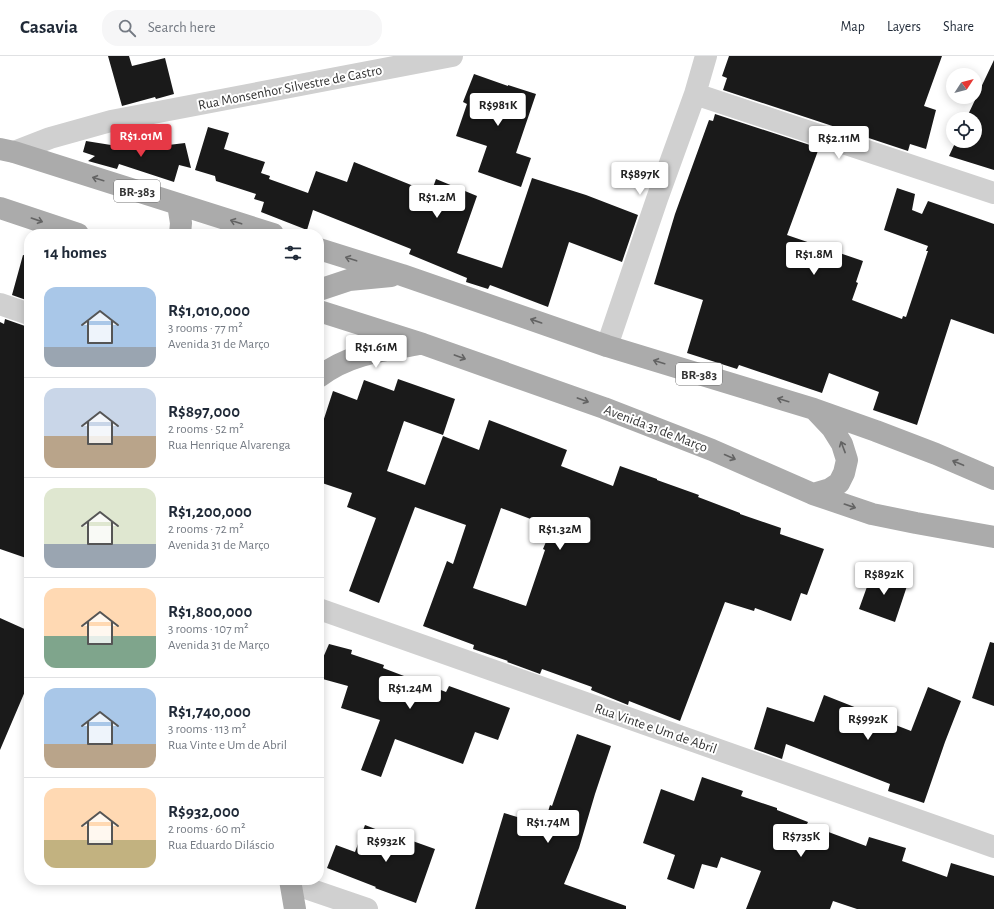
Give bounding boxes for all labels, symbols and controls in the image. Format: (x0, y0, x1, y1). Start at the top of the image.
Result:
search box (102, 10, 382, 46)
icon: search (116, 17, 138, 39)
text: Casavia (20, 18, 78, 37)
text: Search here (148, 20, 216, 35)
text: Map (840, 20, 865, 34)
text: Layers (887, 20, 921, 34)
text: Share (943, 20, 974, 34)
street label: Rua Monsenhor Silvestre de Castro (197, 63, 384, 113)
north arrow (946, 68, 982, 104)
map controls (946, 68, 982, 148)
pin: R$981K (465, 93, 531, 127)
text: R$981K (479, 99, 517, 112)
button: locate (946, 112, 982, 148)
pin: R$1.01M (104, 124, 178, 158)
pin: R$2.11M (802, 126, 876, 160)
text: R$1.01M (120, 130, 163, 143)
text: R$2.11M (818, 132, 860, 145)
pin: R$897K (607, 162, 673, 196)
text: R$897K (620, 168, 660, 181)
one-way arrow (93, 174, 105, 182)
road number: BR-383 (114, 180, 160, 202)
pin: R$1.2M (404, 185, 470, 219)
text: R$1.2M (418, 191, 456, 204)
one-way arrow (30, 217, 43, 224)
one-way arrow (229, 218, 242, 225)
icon: filters (282, 242, 304, 264)
pin: R$1.8M (781, 242, 847, 276)
text: 14 homes (44, 244, 107, 261)
text: R$1.8M (795, 248, 833, 261)
one-way arrow (345, 255, 358, 262)
text: R$1,010,000 (168, 302, 250, 319)
icon: home (76, 303, 124, 351)
one-way arrow (530, 317, 542, 325)
text: 3 rooms · 77 m² (168, 322, 243, 335)
pin: R$1.61M (339, 335, 413, 369)
text: Avenida 31 de Março (168, 338, 270, 351)
text: R$1.61M (355, 341, 397, 354)
one-way arrow (454, 353, 466, 361)
one-way arrow (653, 358, 666, 365)
road number: BR-383 (676, 363, 722, 385)
one-way arrow (777, 396, 790, 403)
one-way arrow (576, 397, 588, 405)
text: R$897,000 (168, 403, 240, 420)
street label: Avenida 31 de Março (602, 403, 709, 455)
icon: home (76, 404, 124, 452)
text: 2 rooms · 52 m² (168, 423, 244, 436)
text: Rua Henrique Alvarenga (168, 439, 291, 452)
one-way arrow (838, 442, 846, 454)
one-way arrow (724, 454, 736, 462)
one-way arrow (953, 459, 965, 467)
text: R$1,200,000 (168, 503, 252, 520)
one-way arrow (844, 503, 856, 511)
icon: home (76, 504, 124, 552)
pin: R$1.32M (523, 517, 597, 551)
text: 2 rooms · 72 m² (168, 523, 244, 536)
text: R$1.32M (538, 523, 582, 536)
text: Avenida 31 de Março (168, 539, 270, 552)
pin: R$892K (851, 562, 917, 596)
text: R$892K (864, 568, 904, 581)
text: R$1,800,000 (168, 603, 252, 620)
icon: home (76, 604, 124, 652)
text: 3 rooms · 107 m² (168, 623, 249, 636)
text: Avenida 31 de Março (168, 639, 270, 652)
pin: R$1.24M (373, 676, 447, 710)
text: R$1.24M (388, 682, 432, 695)
street label: Rua Vinte e Um de Abril (593, 701, 719, 756)
text: R$1,740,000 (168, 703, 251, 720)
icon: home (76, 704, 124, 752)
pin: R$992K (835, 707, 901, 741)
text: R$992K (848, 713, 888, 726)
text: 3 rooms · 113 m² (168, 723, 246, 736)
text: Rua Vinte e Um de Abril (168, 739, 287, 752)
text: R$932,000 (168, 803, 240, 820)
icon: home (76, 804, 124, 852)
pin: R$1.74M (511, 810, 585, 844)
text: R$1.74M (526, 816, 570, 829)
text: 2 rooms · 60 m² (168, 823, 245, 836)
pin: R$735K (768, 824, 834, 858)
pin: R$932K (353, 829, 419, 863)
text: R$735K (782, 830, 820, 843)
text: R$932K (366, 835, 406, 848)
text: Rua Eduardo Diláscio (168, 839, 274, 852)

